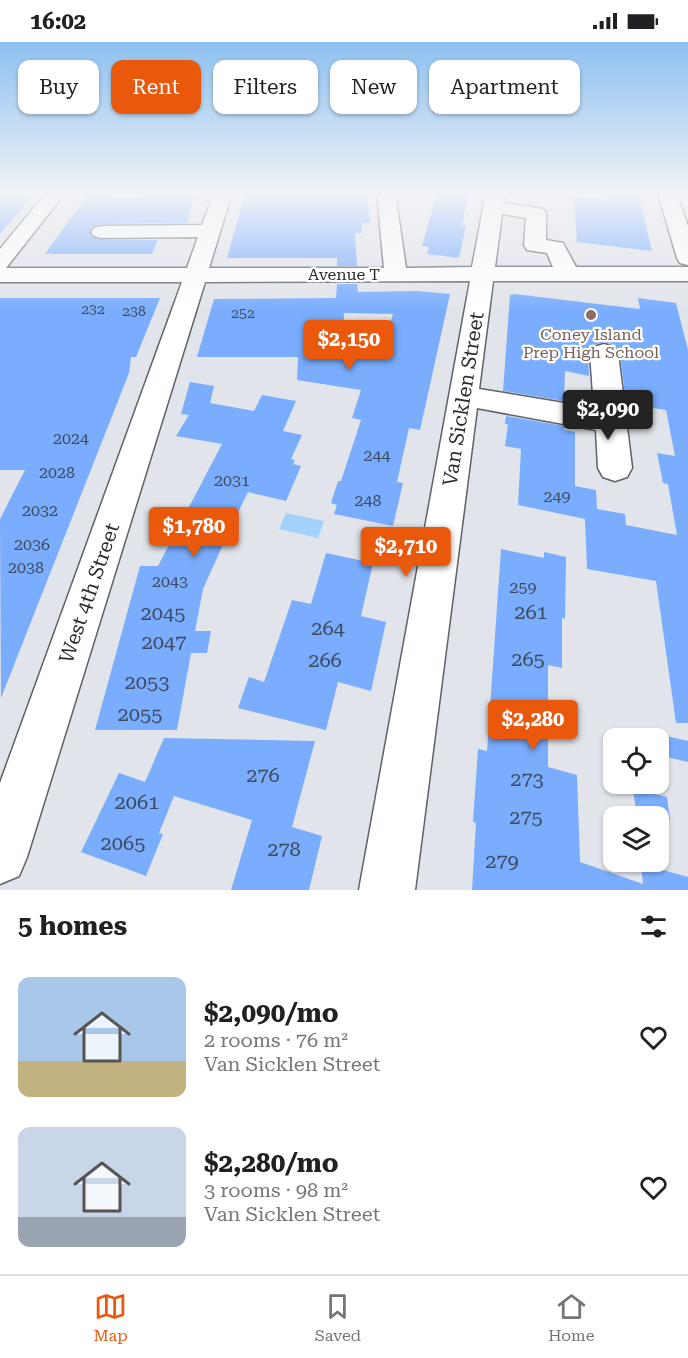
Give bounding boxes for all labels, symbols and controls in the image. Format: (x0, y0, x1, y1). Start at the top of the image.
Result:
text: 16:02 (30, 9, 86, 34)
chip: Buy (18, 60, 99, 114)
chip: Rent (111, 60, 201, 114)
chip: Filters (213, 60, 318, 114)
chip: New (330, 60, 417, 114)
chip: Apartment (429, 60, 580, 114)
street label: Avenue T (308, 265, 380, 284)
house number: 232 (81, 301, 105, 317)
house number: 238 (122, 303, 146, 319)
house number: 252 (231, 305, 255, 321)
marker: Coney Island Prep High School (584, 308, 598, 322)
street label: Van Sicklen Street (437, 310, 489, 488)
pin: $2,150 (300, 320, 398, 371)
place label: Coney Island Prep High School (523, 325, 659, 362)
text: $2,150 (318, 327, 380, 351)
pin: $2,090 (559, 390, 657, 441)
text: $2,090 (577, 397, 639, 421)
house number: 2024 (53, 429, 89, 448)
house number: 244 (364, 446, 390, 465)
house number: 2028 (39, 463, 75, 482)
house number: 2031 (214, 471, 250, 490)
house number: 249 (544, 487, 570, 506)
house number: 248 (355, 491, 381, 510)
house number: 2032 (22, 501, 58, 520)
pin: $1,780 (145, 507, 243, 558)
text: $1,780 (163, 514, 225, 538)
street label: West 4th Street (54, 519, 124, 666)
pin: $2,710 (357, 527, 455, 578)
text: $2,710 (375, 534, 437, 558)
house number: 2036 (14, 535, 50, 554)
house number: 2038 (8, 558, 44, 577)
house number: 2043 (152, 572, 188, 591)
house number: 259 (510, 578, 536, 597)
house number: 261 (514, 600, 548, 624)
house number: 2045 (141, 601, 185, 625)
house number: 264 (311, 616, 346, 640)
house number: 2047 (142, 630, 186, 654)
house number: 265 (511, 647, 545, 671)
house number: 266 (308, 648, 342, 672)
house number: 2053 (125, 670, 169, 694)
pin: $2,280 (484, 700, 582, 751)
house number: 2055 (118, 702, 162, 726)
text: $2,280 (502, 707, 564, 731)
map controls (603, 728, 669, 872)
button: locate (603, 728, 669, 794)
house number: 276 (246, 763, 280, 787)
house number: 273 (510, 767, 544, 791)
house number: 2061 (115, 790, 159, 814)
house number: 275 (509, 805, 543, 829)
button: layers (603, 806, 669, 872)
house number: 2065 (101, 831, 145, 855)
house number: 278 (267, 837, 301, 861)
house number: 279 (485, 849, 519, 873)
icon: filters (637, 910, 670, 943)
text: 5 homes (18, 911, 127, 941)
text: $2,090/mo (204, 998, 339, 1028)
icon: home (66, 1001, 138, 1073)
icon: heart (637, 1021, 670, 1054)
text: 2 rooms · 76 m² (204, 1028, 348, 1052)
text: Van Sicklen Street (204, 1052, 380, 1076)
text: $2,280/mo (204, 1148, 339, 1178)
icon: home (66, 1151, 138, 1223)
icon: heart (637, 1171, 670, 1204)
text: 3 rooms · 98 m² (204, 1178, 348, 1202)
text: Van Sicklen Street (204, 1202, 380, 1226)
tab: Map (94, 1290, 128, 1345)
tab: Saved (315, 1290, 361, 1345)
tab: Home (548, 1290, 595, 1345)

